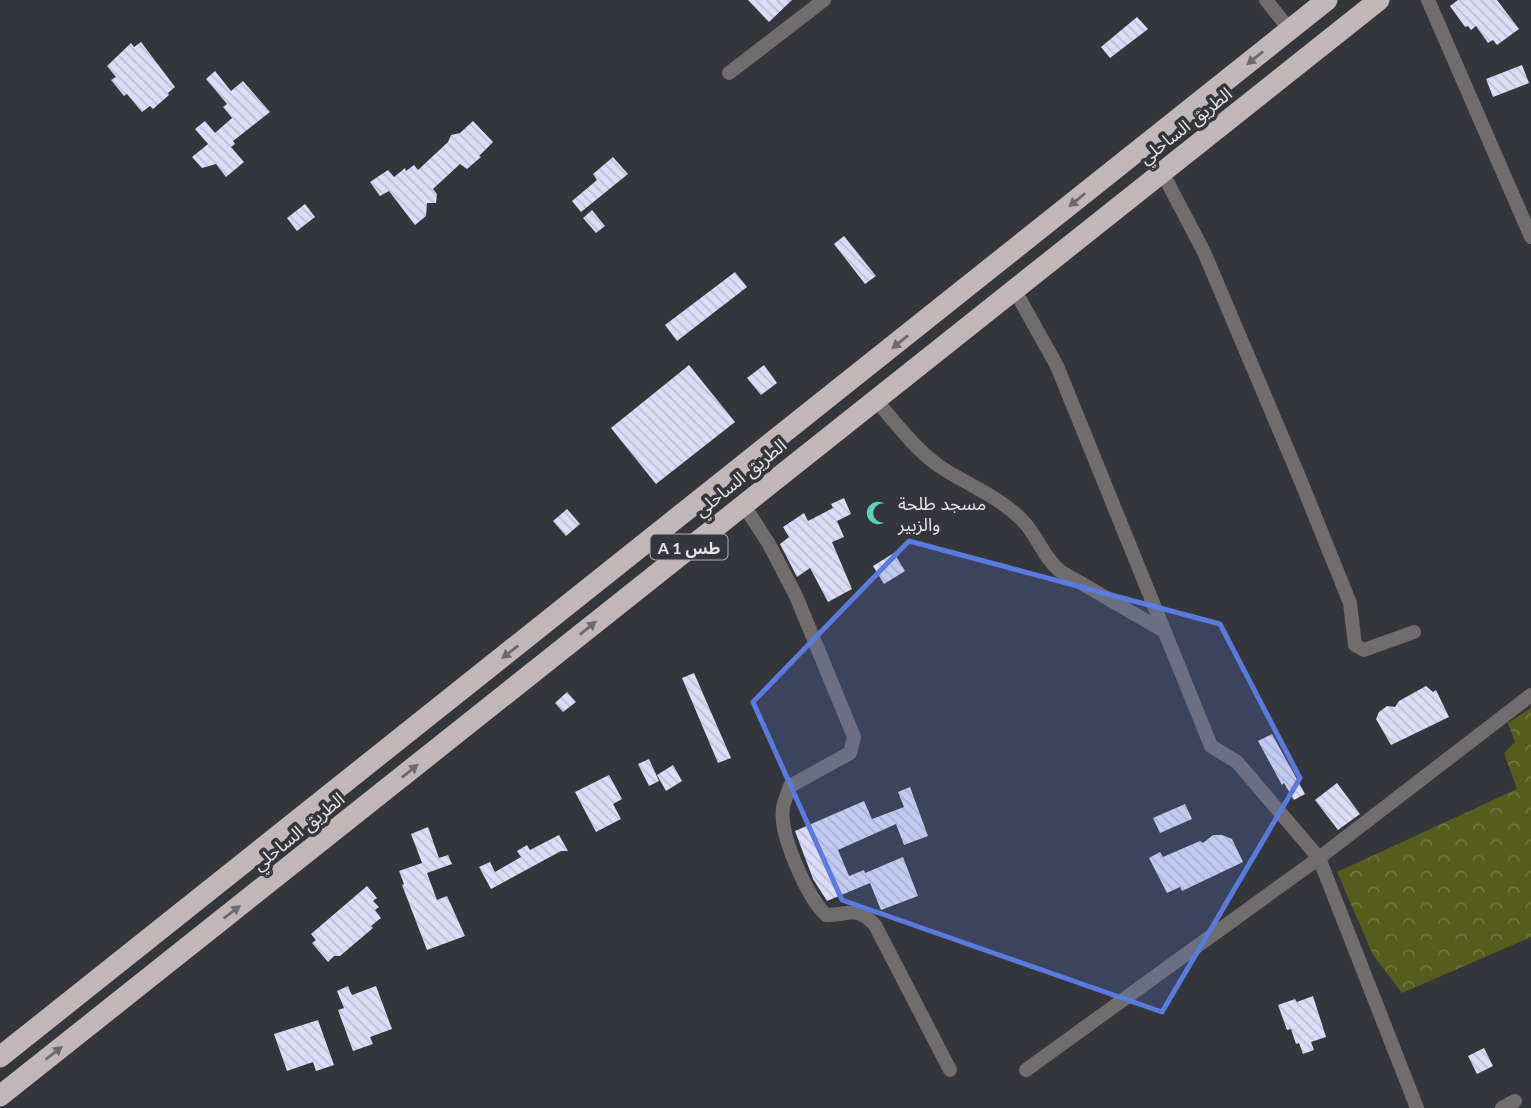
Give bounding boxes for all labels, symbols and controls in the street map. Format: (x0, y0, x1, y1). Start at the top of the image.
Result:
one-way arrow (1246, 50, 1263, 65)
street label: الطريق الساحلي (1134, 82, 1238, 171)
one-way arrow (1069, 193, 1087, 208)
one-way arrow (891, 335, 909, 350)
street label: الطريق الساحلي (690, 433, 792, 523)
place label: مسجد طلحة والزبير (897, 492, 986, 536)
mosque icon: مسجد طلحة والزبير (864, 499, 892, 527)
road number: A 1 طس (650, 534, 728, 560)
one-way arrow (578, 621, 596, 636)
one-way arrow (502, 644, 520, 659)
one-way arrow (400, 763, 418, 778)
street label: الطريق الساحلي (248, 787, 350, 877)
one-way arrow (223, 906, 241, 920)
one-way arrow (44, 1046, 62, 1061)

